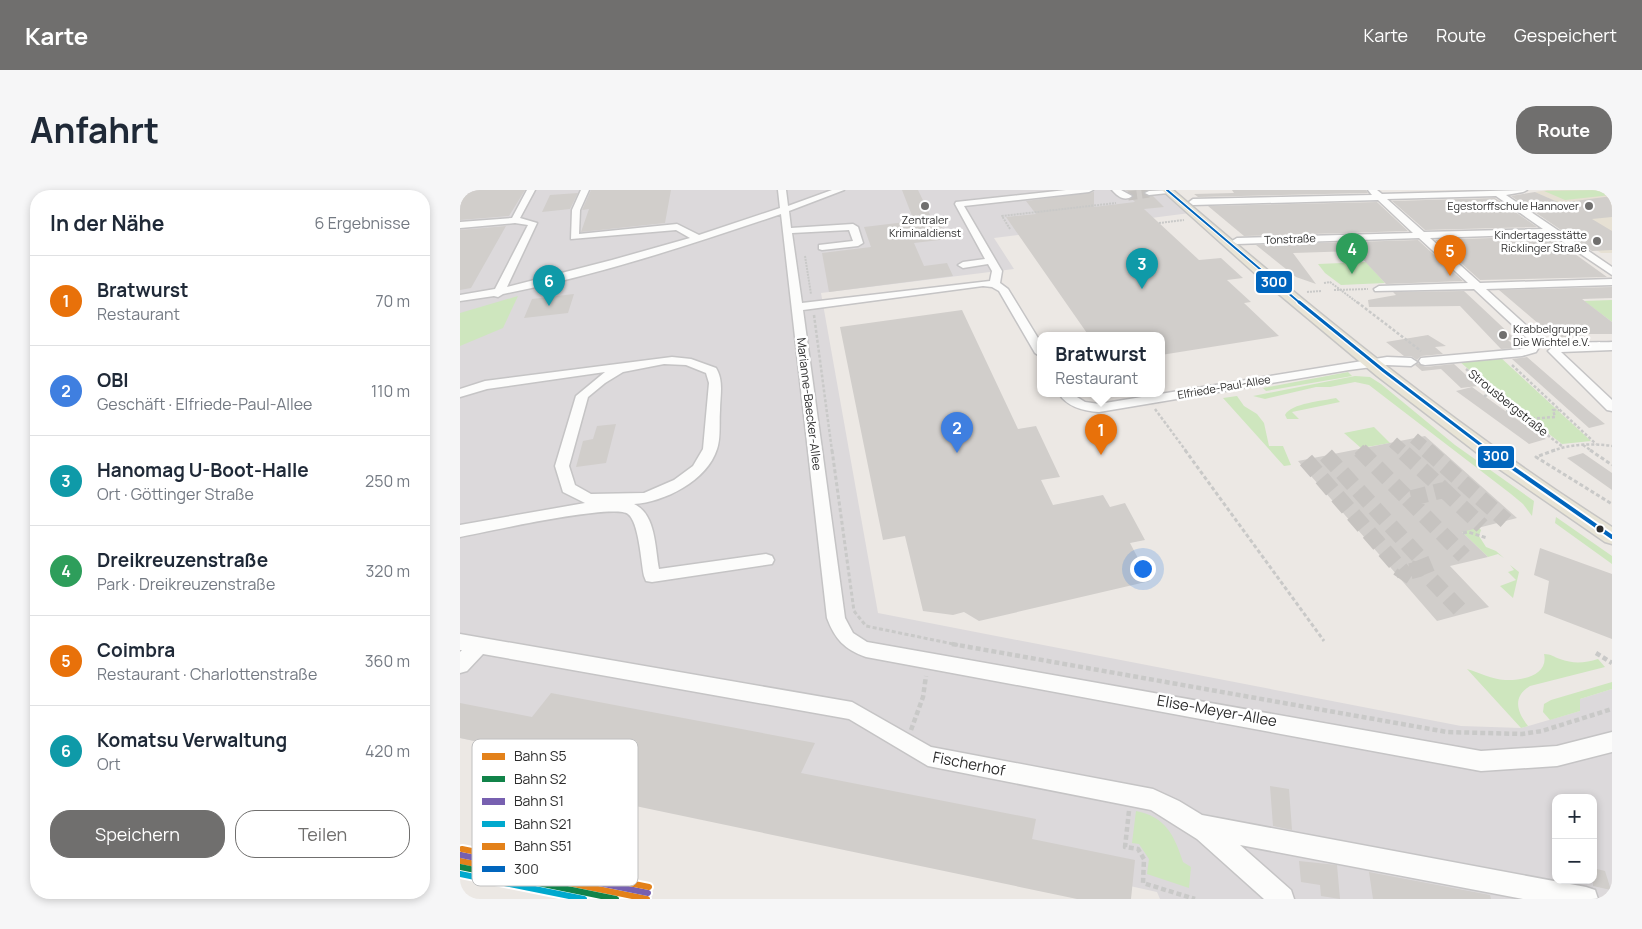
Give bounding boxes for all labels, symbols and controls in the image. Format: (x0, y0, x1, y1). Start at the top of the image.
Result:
text: Karte (25, 19, 88, 52)
text: Karte (1363, 23, 1408, 47)
text: Route (1436, 23, 1486, 47)
text: Gespeichert (1514, 23, 1617, 47)
text: Anfahrt (30, 106, 159, 154)
button: Route (1516, 106, 1612, 154)
place label: Egestorffschule Hannover (1447, 198, 1579, 213)
marker: Zentraler Kriminaldienst (919, 200, 931, 212)
marker: Egestorffschule Hannover (1583, 200, 1595, 212)
text: In der Nähe (50, 209, 164, 237)
text: 6 Ergebnisse (315, 212, 410, 234)
place label: Zentraler Kriminaldienst (889, 212, 961, 240)
place label: Kindertagesstätte Ricklinger Straße (1494, 227, 1588, 255)
street label: Tonstraße (1264, 230, 1317, 247)
pin: 4 (1336, 233, 1368, 274)
pin: 5 (1434, 235, 1466, 276)
marker: Kindertagesstätte Ricklinger Straße (1591, 235, 1603, 247)
pin: 3 (1126, 248, 1158, 289)
pin: 6 (533, 265, 565, 306)
line badge: 300 (1255, 270, 1293, 294)
text: 300 (1261, 272, 1287, 291)
text: Bratwurst (97, 277, 188, 303)
text: 1 (62, 290, 70, 312)
text: 70 m (375, 290, 410, 312)
text: Restaurant (97, 303, 180, 325)
place label: Krabbelgruppe Die Wichtel e.V. (1513, 321, 1590, 349)
marker: Krabbelgruppe Die Wichtel e.V. (1497, 329, 1509, 341)
popup (1037, 332, 1165, 397)
street label: Marianne-Baecker-Allee (793, 337, 826, 471)
text: Bratwurst (1055, 341, 1147, 367)
street label: Strousbergstraße (1465, 365, 1552, 440)
text: OBI (97, 367, 129, 393)
text: Restaurant (1055, 367, 1138, 389)
street label: Elfriede-Paul-Allee (1176, 371, 1272, 402)
text: 2 (61, 380, 71, 402)
text: 110 m (371, 380, 410, 402)
text: Geschäft · Elfriede-Paul-Allee (97, 393, 312, 415)
pin: 2 (941, 412, 973, 453)
pin: 1 (1085, 414, 1117, 455)
line badge: 300 (1477, 445, 1515, 469)
text: 300 (1483, 446, 1509, 465)
text: Hanomag U-Boot-Halle (97, 457, 309, 483)
text: 3 (61, 470, 71, 492)
text: 250 m (365, 470, 410, 492)
text: Ort · Göttinger Straße (97, 483, 254, 505)
unlabelled marker (1595, 524, 1605, 534)
text: Dreikreuzenstraße (97, 547, 268, 573)
your location (1130, 556, 1156, 582)
text: 4 (61, 560, 71, 582)
text: 320 m (366, 560, 410, 582)
text: Park · Dreikreuzenstraße (97, 573, 275, 595)
text: Coimbra (97, 637, 175, 663)
text: 5 (61, 650, 71, 672)
text: 360 m (365, 650, 410, 672)
text: Restaurant · Charlottenstraße (97, 663, 317, 685)
street label: Elise-Meyer-Allee (1155, 690, 1279, 731)
text: Komatsu Verwaltung (97, 727, 287, 753)
legend (472, 739, 638, 886)
text: 6 (61, 740, 71, 762)
text: 420 m (365, 740, 410, 762)
text: Bahn S5 (514, 746, 567, 765)
street label: Fischerhof (931, 746, 1008, 781)
text: Ort (97, 753, 121, 775)
text: Bahn S2 (514, 769, 566, 788)
text: Bahn S1 (514, 791, 564, 810)
map controls (1552, 794, 1597, 884)
button: + (1552, 794, 1597, 839)
button: Speichern (50, 810, 225, 858)
button: Teilen (235, 810, 410, 858)
text: Bahn S21 (514, 814, 572, 833)
text: Bahn S51 (514, 836, 572, 855)
button: − (1552, 839, 1597, 884)
text: 300 (514, 859, 539, 878)

